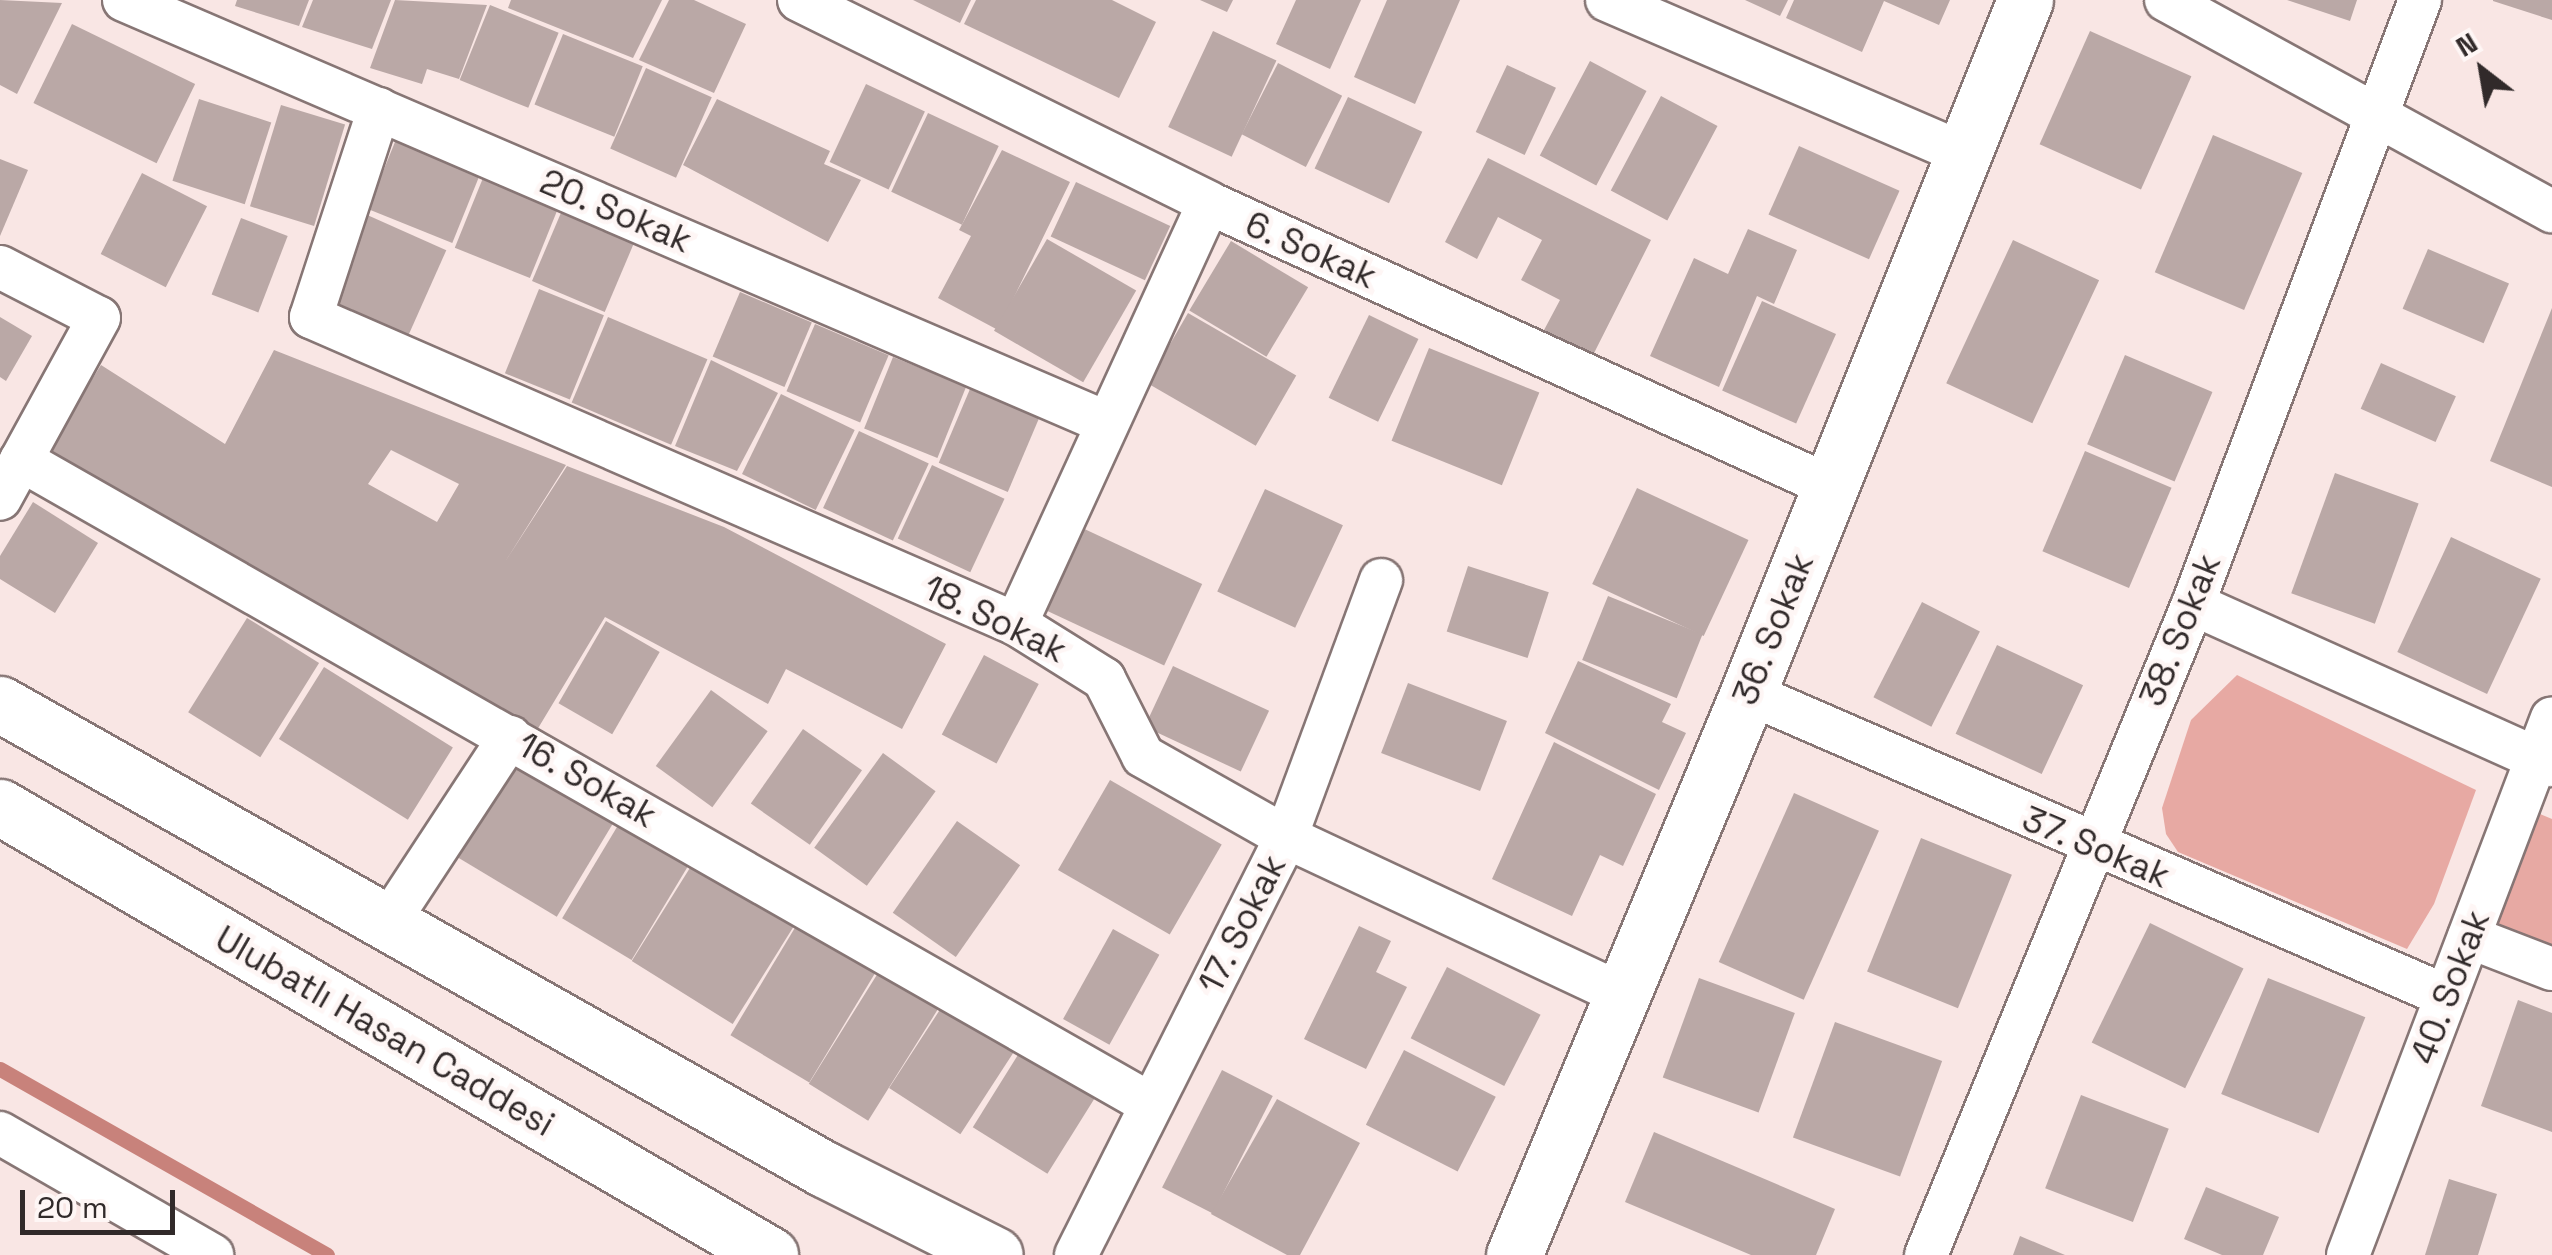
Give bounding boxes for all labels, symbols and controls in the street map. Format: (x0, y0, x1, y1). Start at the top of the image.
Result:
north arrow (2432, 20, 2532, 120)
text: N (2449, 24, 2484, 65)
street label: 20. Sokak (534, 160, 698, 262)
street label: 6. Sokak (1239, 202, 1383, 298)
street label: 36. Sokak (1723, 547, 1823, 711)
street label: 38. Sokak (2130, 547, 2230, 713)
street label: 18. Sokak (916, 566, 1074, 672)
street label: 16. Sokak (510, 723, 664, 837)
street label: 37. Sokak (2016, 797, 2176, 897)
street label: 17. Sokak (1189, 847, 1295, 1001)
street label: 40. Sokak (2401, 904, 2499, 1070)
street label: Ulubatlı Hasan Caddesi (208, 917, 562, 1145)
scale bar (25, 1170, 180, 1232)
text: 20 m (37, 1188, 108, 1227)

